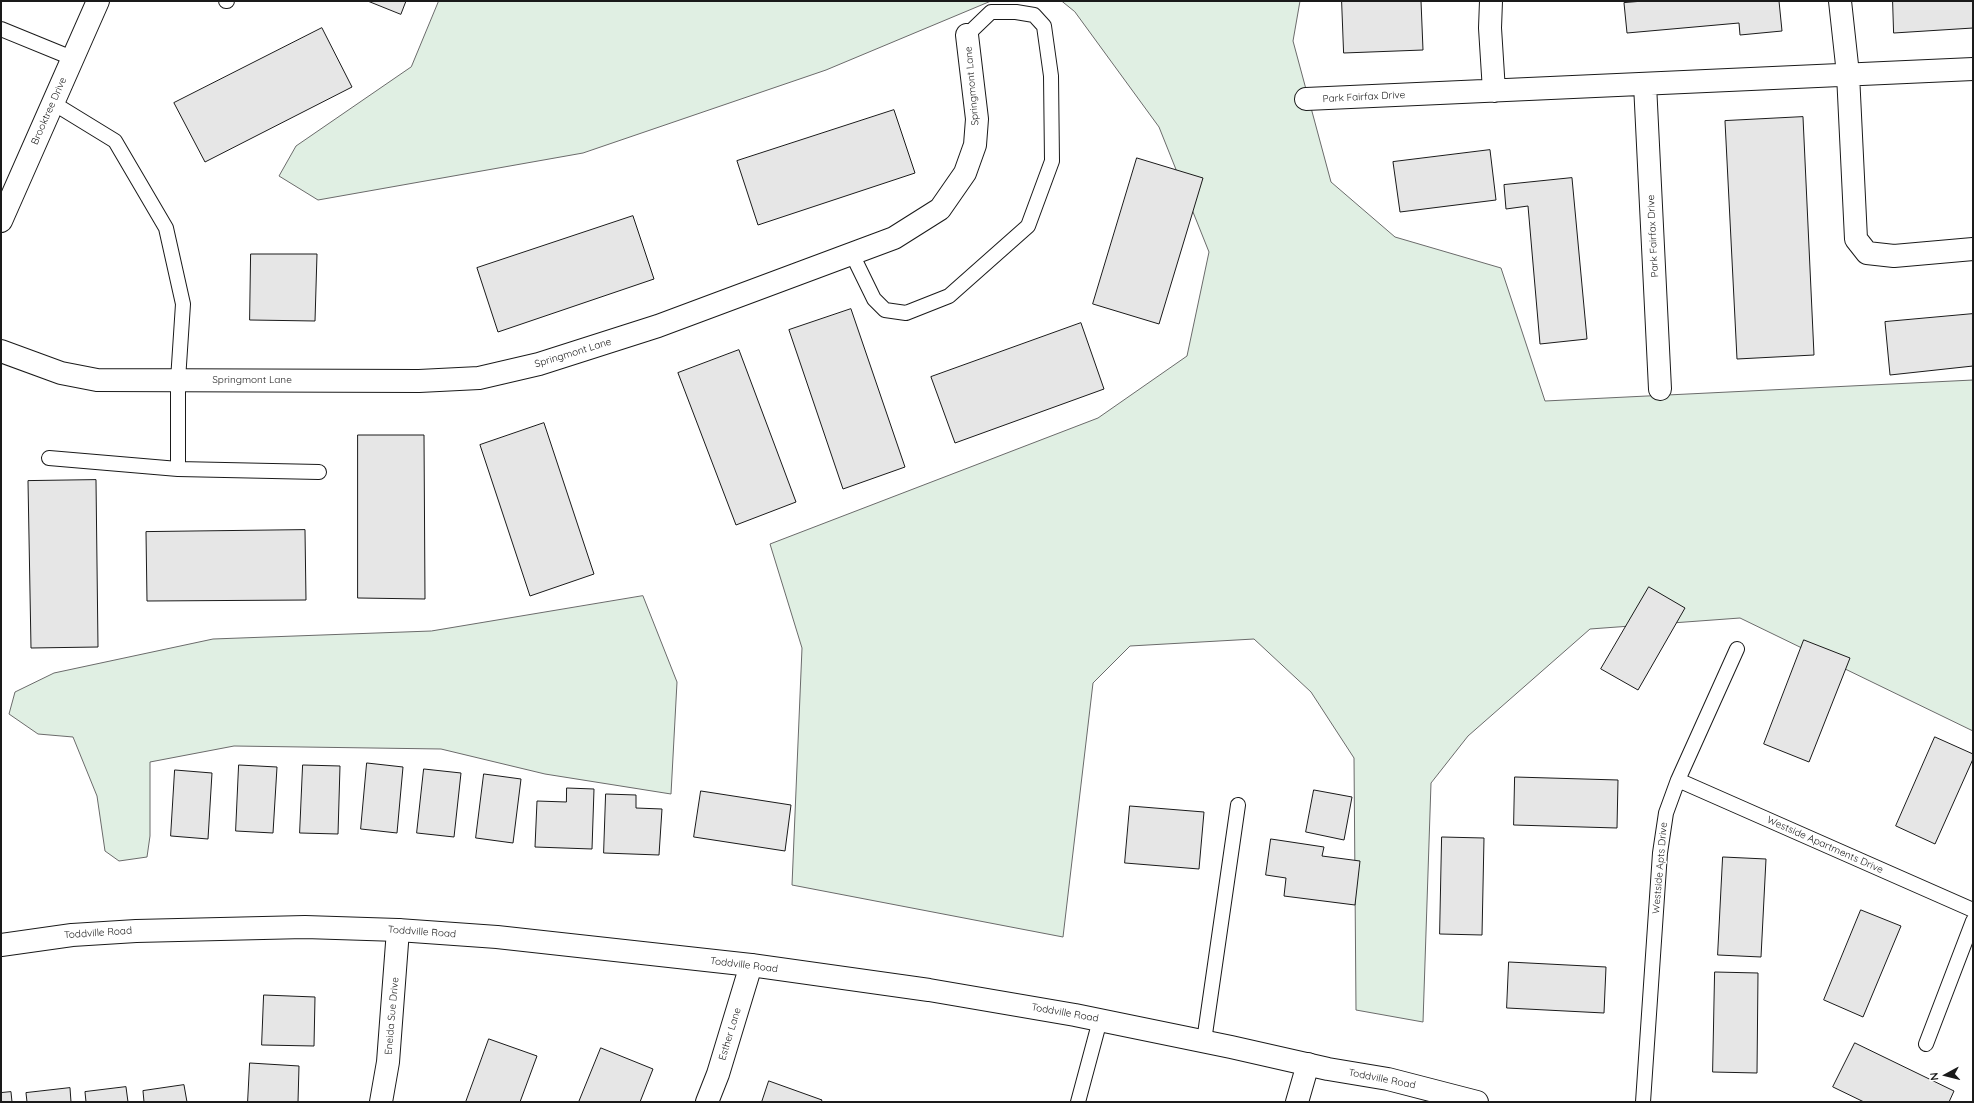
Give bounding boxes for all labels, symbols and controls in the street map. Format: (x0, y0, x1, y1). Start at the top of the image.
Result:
street label: Springmont Lane (963, 46, 981, 126)
street label: Brooktree Drive (29, 75, 69, 147)
street label: Park Fairfax Drive (1322, 89, 1406, 105)
street label: Park Fairfax Drive (1645, 194, 1661, 278)
street label: Springmont Lane (533, 336, 613, 370)
street label: Springmont Lane (212, 374, 292, 386)
street label: Westside Apartments Drive (1765, 814, 1885, 876)
street label: Westside Apts Drive (1650, 821, 1670, 915)
street label: Toddville Road (388, 924, 456, 940)
street label: Toddville Road (64, 925, 132, 941)
street label: Toddville Road (709, 955, 779, 975)
street label: Eneida Sue Drive (383, 977, 401, 1055)
street label: Toddville Road (1030, 1001, 1100, 1025)
street label: Esther Lane (716, 1006, 744, 1062)
north arrow (1926, 1055, 1966, 1095)
street label: Toddville Road (1347, 1067, 1417, 1091)
text: N (1927, 1072, 1942, 1081)

